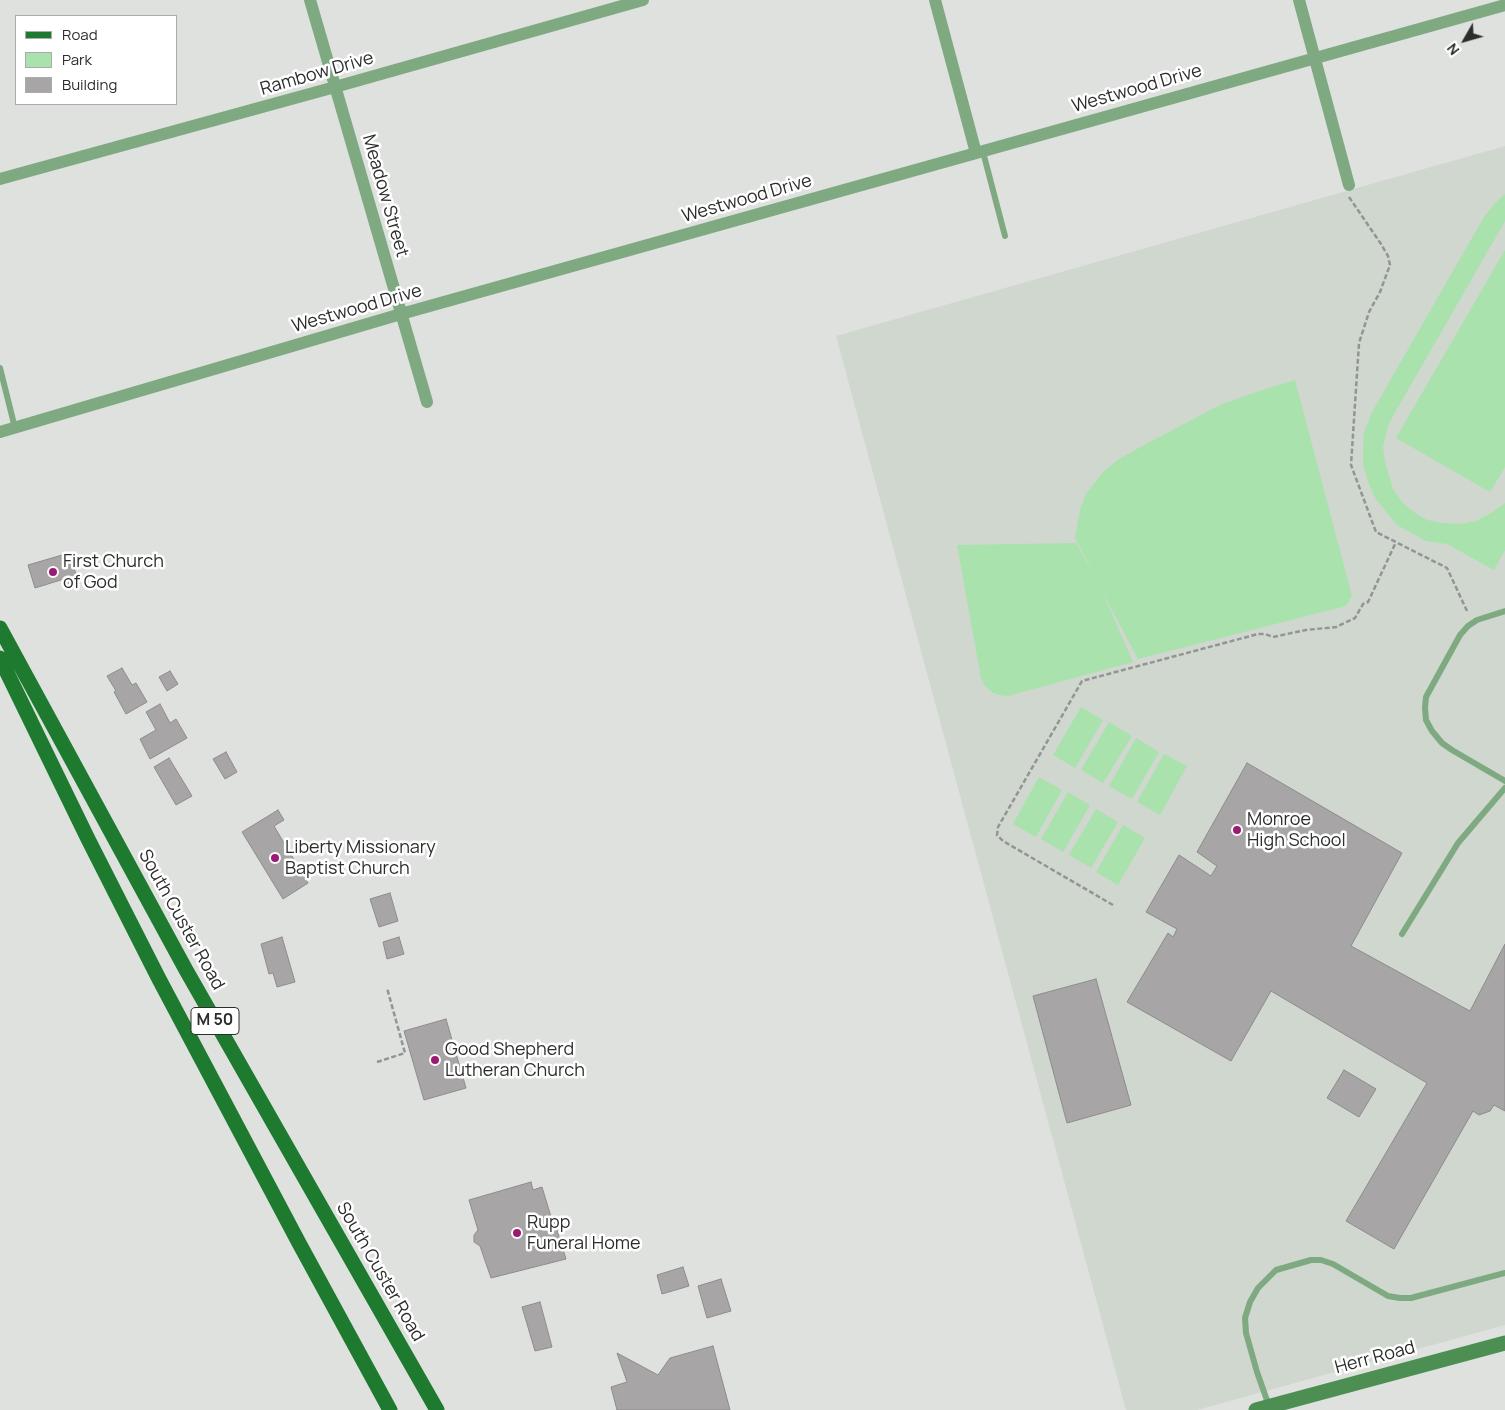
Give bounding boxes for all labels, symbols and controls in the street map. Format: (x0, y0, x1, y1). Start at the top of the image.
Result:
legend (15, 15, 178, 105)
north arrow (1440, 15, 1490, 65)
text: Road (62, 24, 98, 45)
text: N (1442, 40, 1463, 59)
street label: Rambow Drive (258, 47, 376, 101)
text: Park (62, 49, 92, 70)
street label: Westwood Drive (1070, 60, 1204, 118)
text: Building (62, 74, 117, 95)
street label: Meadow Street (357, 132, 413, 260)
street label: Westwood Drive (680, 170, 814, 228)
street label: Westwood Drive (290, 280, 424, 338)
place label: First Church of God (63, 551, 164, 594)
marker: First Church of God (47, 566, 59, 578)
place label: Monroe High School (1247, 809, 1346, 852)
marker: Monroe High School (1231, 824, 1243, 836)
place label: Liberty Missionary Baptist Church (285, 837, 436, 880)
street label: South Custer Road (133, 846, 229, 994)
marker: Liberty Missionary Baptist Church (269, 852, 281, 864)
road number: M 50 (191, 1008, 239, 1034)
place label: Good Shepherd Lutheran Church (445, 1039, 585, 1082)
marker: Good Shepherd Lutheran Church (429, 1054, 441, 1066)
street label: South Custer Road (331, 1199, 429, 1345)
place label: Rupp Funeral Home (527, 1212, 641, 1254)
marker: Rupp Funeral Home (511, 1227, 523, 1239)
street label: Herr Road (1333, 1337, 1417, 1379)

